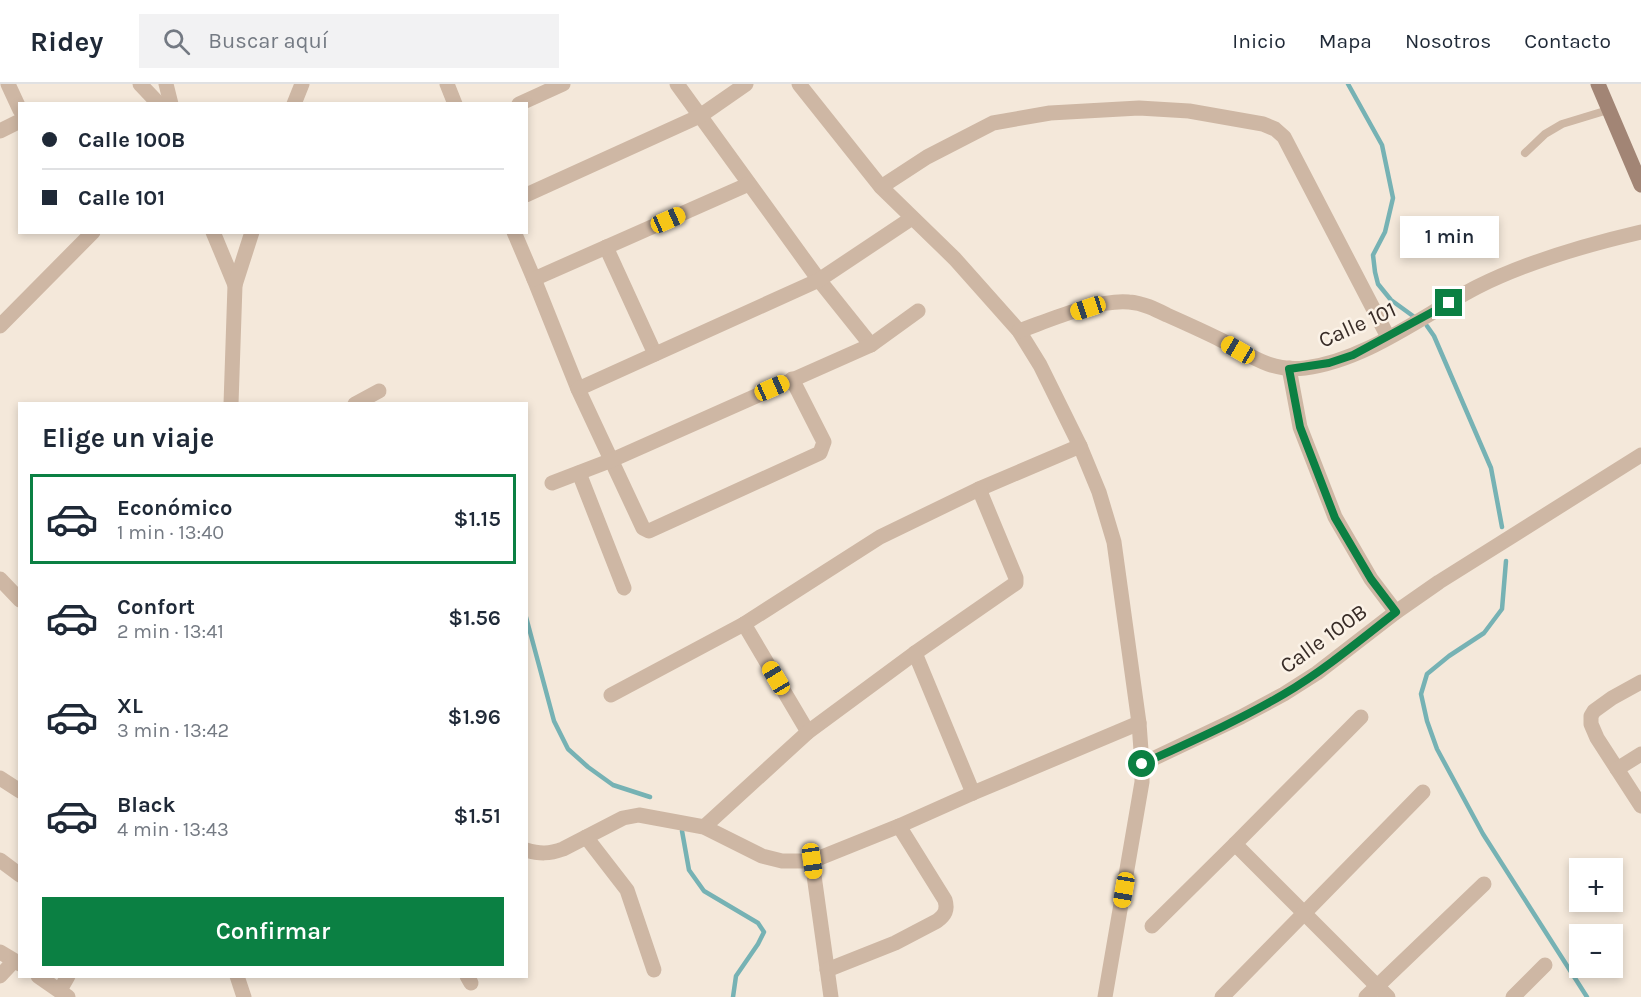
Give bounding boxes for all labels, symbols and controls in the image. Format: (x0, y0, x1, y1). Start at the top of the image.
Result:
search box (139, 14, 559, 68)
text: Ridey (30, 25, 103, 58)
icon: search (160, 25, 193, 58)
text: Buscar aquí (208, 28, 328, 54)
text: Inicio (1232, 29, 1286, 53)
text: Mapa (1319, 29, 1372, 53)
text: Nosotros (1405, 29, 1491, 53)
text: Contacto (1524, 29, 1611, 53)
text: Calle 100B (78, 127, 185, 153)
text: Calle 101 (78, 185, 165, 211)
car (648, 204, 688, 236)
callout: 1 min (1400, 216, 1498, 258)
text: 1 min (1425, 225, 1474, 248)
route end (1435, 289, 1462, 316)
car (1068, 294, 1108, 322)
street label: Calle 101 (1315, 296, 1400, 353)
car (1218, 333, 1258, 367)
car (752, 372, 792, 404)
text: Elige un viaje (42, 422, 214, 454)
icon: car (45, 492, 99, 546)
text: Económico (117, 495, 232, 521)
text: $1.15 (454, 506, 501, 532)
text: 1 min · 13:40 (117, 521, 224, 544)
icon: car (45, 591, 99, 645)
text: Confort (117, 594, 195, 620)
street label: Calle 100B (1275, 598, 1372, 679)
text: $1.56 (448, 605, 501, 631)
text: 2 min · 13:41 (117, 620, 224, 643)
car (759, 658, 793, 698)
icon: car (45, 690, 99, 744)
text: XL (117, 693, 143, 719)
text: $1.96 (448, 704, 501, 730)
text: 3 min · 13:42 (117, 719, 229, 742)
route start (1128, 750, 1155, 777)
icon: car (45, 789, 99, 843)
text: Black (117, 792, 176, 818)
text: $1.51 (454, 803, 501, 829)
text: 4 min · 13:43 (117, 818, 229, 841)
car (801, 842, 823, 880)
map controls (1569, 858, 1623, 978)
button: + (1569, 858, 1623, 912)
car (1112, 871, 1136, 909)
button: Confirmar (42, 897, 504, 966)
button: − (1569, 924, 1623, 978)

